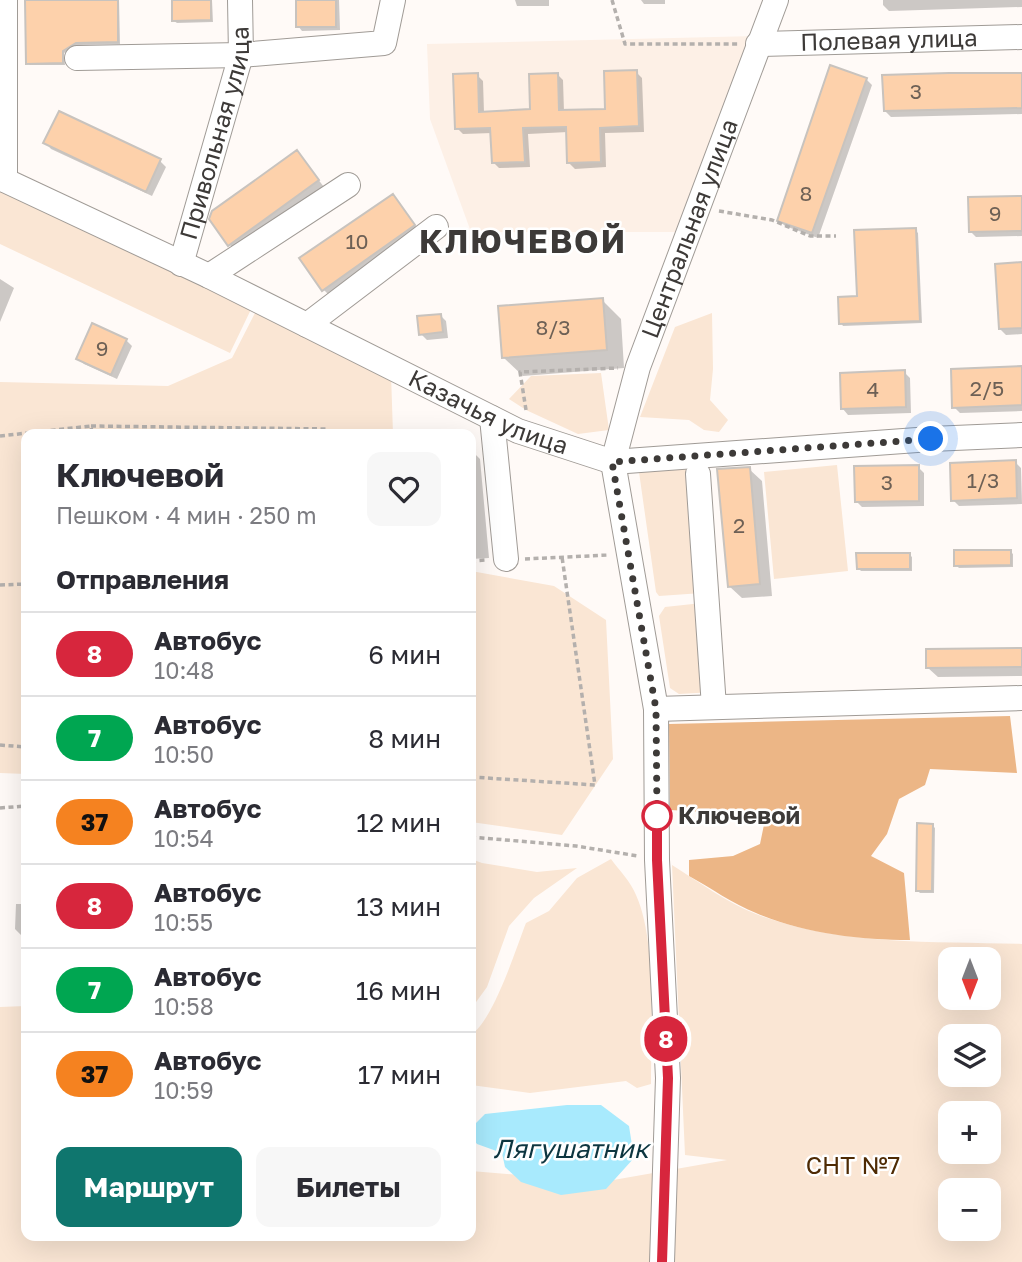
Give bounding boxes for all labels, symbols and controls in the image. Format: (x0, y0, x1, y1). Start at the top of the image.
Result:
street label: Полевая улица (800, 22, 978, 56)
street label: Привольная улица (173, 26, 254, 243)
house number: 3 (910, 78, 922, 104)
street label: Центральная улица (634, 115, 743, 342)
house number: 8 (800, 180, 812, 206)
house number: 9 (989, 200, 1001, 226)
district label: КЛЮЧЕВОЙ (419, 222, 627, 260)
house number: 10 (345, 228, 369, 254)
house number: 8/3 (535, 314, 571, 340)
house number: 9 (96, 335, 108, 361)
street label: Казачья улица (404, 363, 572, 459)
house number: 2/5 (970, 375, 1004, 401)
house number: 4 (867, 376, 879, 402)
your location (913, 421, 948, 456)
button: heart (367, 452, 441, 526)
text: Ключевой (56, 455, 224, 494)
house number: 1/3 (967, 467, 999, 493)
house number: 3 (881, 469, 893, 495)
text: Пешком · 4 мин · 250 m (56, 501, 317, 529)
house number: 2 (733, 512, 745, 538)
text: Отправления (56, 564, 229, 595)
text: Автобус (154, 625, 261, 656)
text: 8 (87, 639, 102, 668)
text: 6 мин (368, 639, 441, 670)
text: 10:48 (154, 656, 214, 684)
text: Автобус (154, 709, 261, 740)
text: 7 (88, 723, 101, 752)
text: 8 мин (368, 723, 441, 754)
text: 10:50 (154, 740, 214, 768)
text: Автобус (154, 793, 261, 824)
place label: Ключевой (678, 800, 800, 829)
marker: Ключевой (642, 801, 672, 831)
text: 37 (81, 807, 108, 836)
text: 12 мин (356, 807, 441, 838)
text: 10:54 (154, 824, 214, 852)
text: Автобус (154, 877, 261, 908)
text: 8 (87, 891, 102, 920)
text: 13 мин (356, 891, 441, 922)
text: 10:55 (154, 908, 213, 936)
north arrow (938, 947, 1001, 1010)
map controls (938, 947, 1001, 1241)
text: Автобус (154, 961, 261, 992)
text: 7 (88, 975, 101, 1004)
text: 16 мин (356, 975, 441, 1006)
text: 10:58 (154, 992, 214, 1020)
line badge: 8 (643, 1016, 689, 1062)
text: 8 (658, 1024, 674, 1053)
button: layers (938, 1024, 1001, 1087)
text: Автобус (154, 1045, 261, 1076)
text: 37 (81, 1059, 108, 1088)
text: 17 мин (358, 1059, 441, 1090)
text: 10:59 (154, 1076, 214, 1104)
button: + (938, 1101, 1001, 1164)
water label: Лягушатник (493, 1133, 652, 1164)
button: Маршрут (56, 1147, 242, 1227)
button: Билеты (256, 1147, 441, 1227)
park label: СНТ №7 (806, 1150, 900, 1179)
button: − (938, 1178, 1001, 1241)

